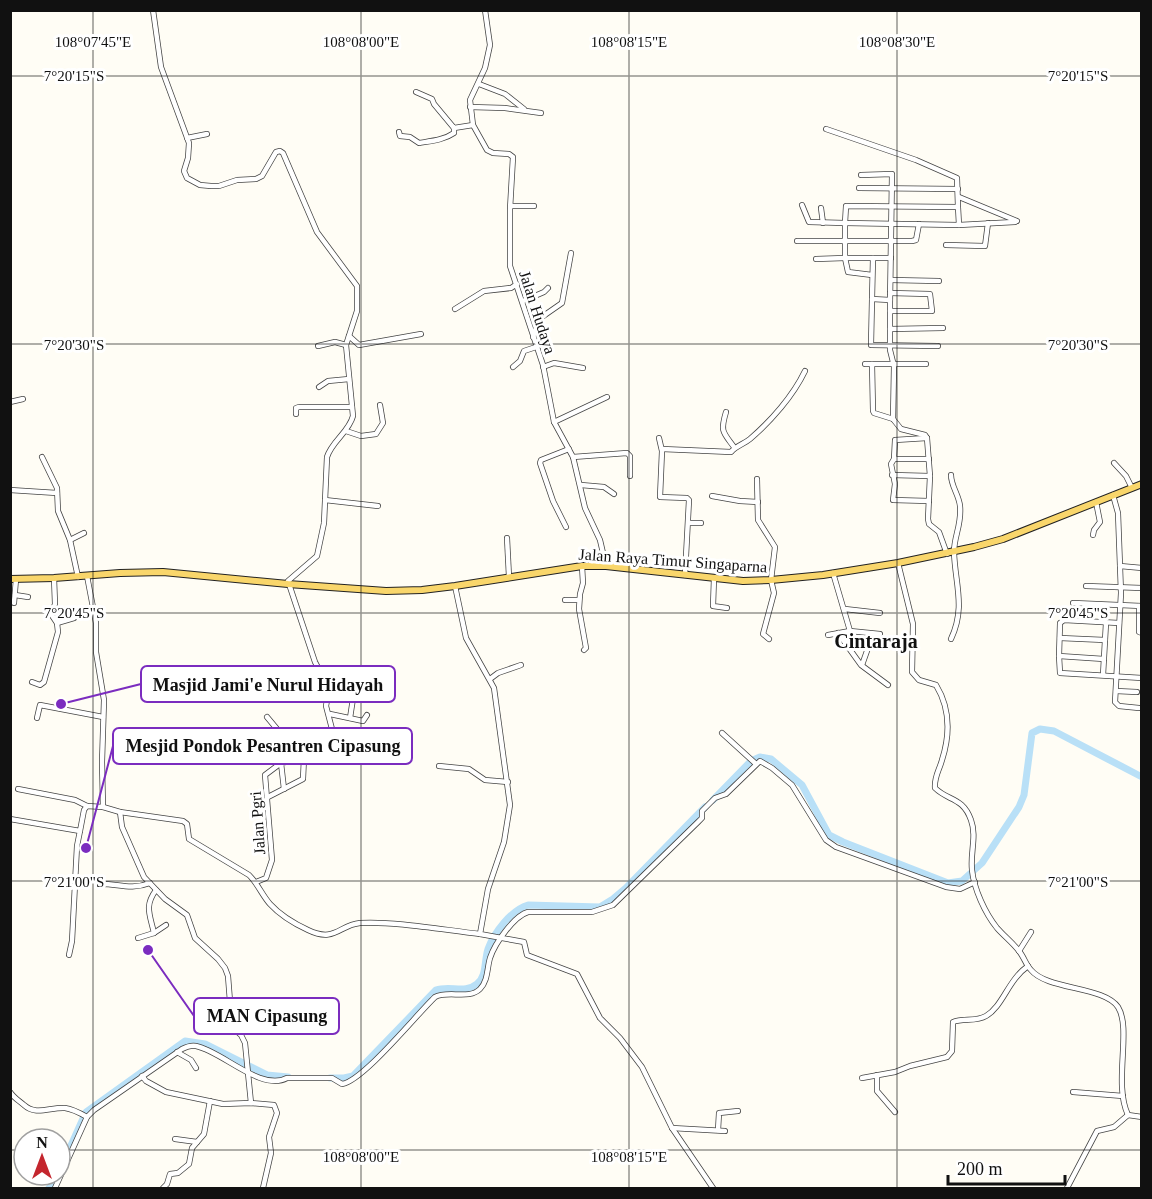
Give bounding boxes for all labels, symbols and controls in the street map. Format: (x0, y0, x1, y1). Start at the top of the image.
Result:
text: 108°07'45"E (55, 34, 131, 50)
text: 108°08'00"E (323, 34, 399, 50)
text: 108°08'15"E (591, 34, 667, 50)
text: 108°08'30"E (859, 34, 935, 50)
text: 7°20'15"S (44, 68, 104, 84)
text: 7°20'15"S (1048, 68, 1108, 84)
street label: Jalan Hudaya (515, 268, 559, 356)
text: 7°20'30"S (44, 337, 104, 353)
text: 7°20'30"S (1048, 337, 1108, 353)
street label: Jalan Raya Timur Singaparna (578, 545, 768, 577)
text: 7°20'45"S (44, 605, 104, 621)
text: 7°20'45"S (1048, 605, 1108, 621)
district label: Cintaraja (834, 630, 918, 653)
callout: Masjid Jami'e Nurul Hidayah (141, 666, 395, 702)
text: Masjid Jami'e Nurul Hidayah (153, 675, 383, 695)
callout: Mesjid Pondok Pesantren Cipasung (113, 728, 412, 764)
text: Mesjid Pondok Pesantren Cipasung (125, 736, 401, 756)
street label: Jalan Pgri (247, 790, 269, 855)
text: 7°21'00"S (44, 874, 104, 890)
text: 7°21'00"S (1048, 874, 1108, 890)
callout: MAN Cipasung (194, 998, 339, 1034)
text: MAN Cipasung (207, 1006, 327, 1026)
north arrow (12, 1127, 72, 1187)
text: N (36, 1134, 48, 1151)
scale bar (948, 1148, 1065, 1186)
text: 108°08'00"E (323, 1149, 399, 1165)
text: 108°08'15"E (591, 1149, 667, 1165)
text: 200 m (957, 1159, 1003, 1179)

